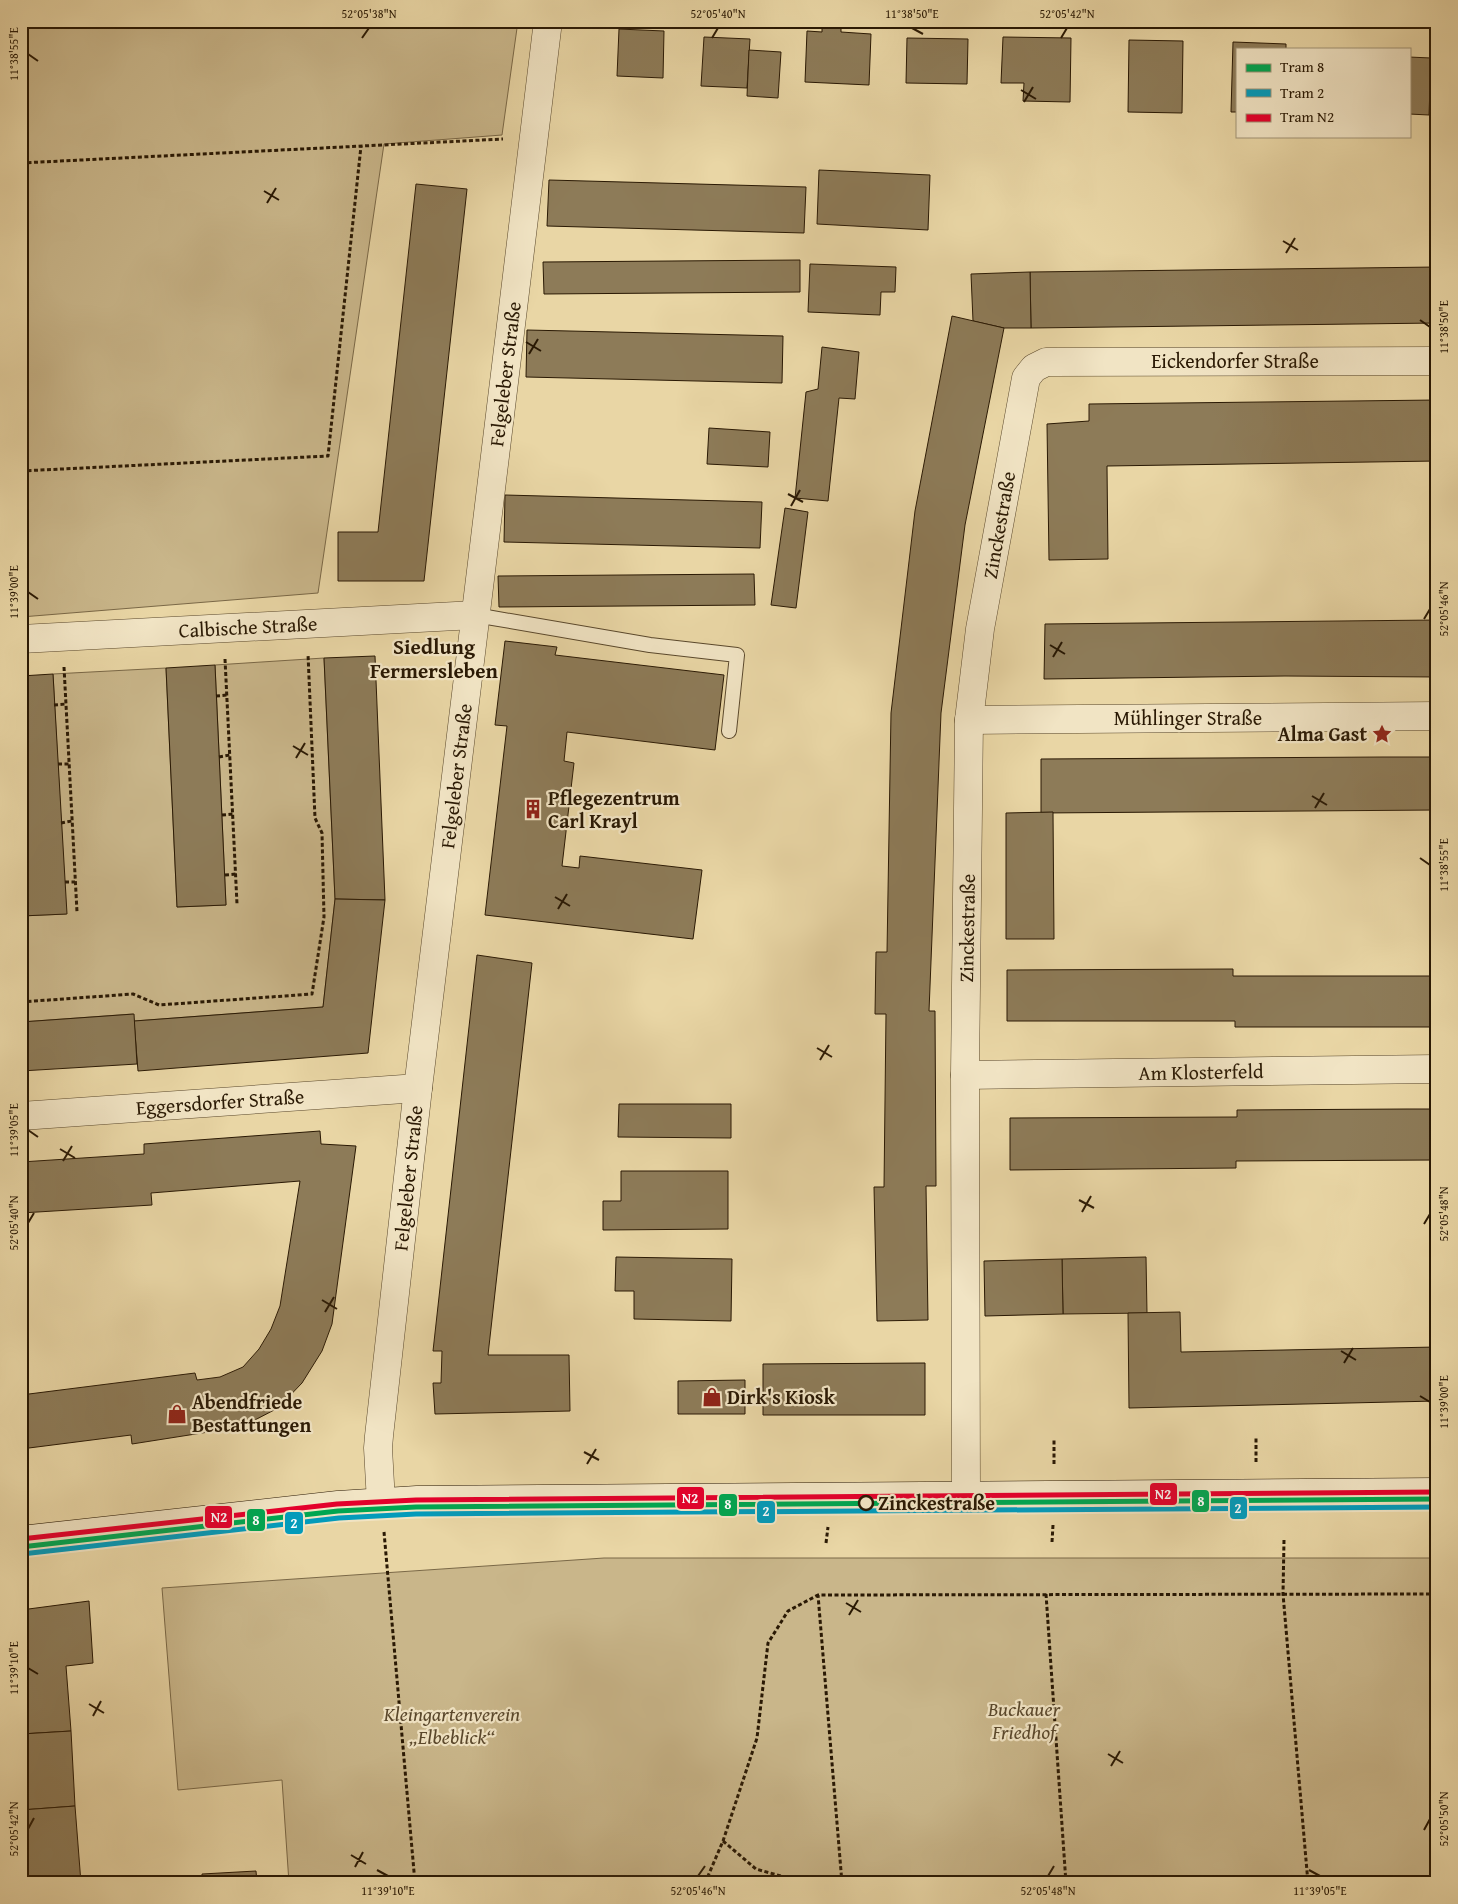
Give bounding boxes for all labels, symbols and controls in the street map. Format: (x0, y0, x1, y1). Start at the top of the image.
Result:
text: 52°05'38"N (341, 5, 397, 22)
text: 52°05'40"N (690, 5, 746, 22)
text: 11°38'50"E (885, 5, 939, 22)
text: 52°05'42"N (1039, 5, 1095, 22)
text: 11°38'55"E (5, 27, 22, 81)
legend (1236, 48, 1410, 138)
text: Tram 8 (1280, 56, 1324, 77)
text: Tram 2 (1280, 82, 1324, 103)
text: Tram N2 (1280, 106, 1334, 127)
street label: Felgeleber Straße (481, 300, 528, 448)
text: 11°38'50"E (1435, 300, 1452, 354)
street label: Eickendorfer Straße (1151, 346, 1319, 375)
street label: Zinckestraße (975, 469, 1022, 581)
text: 11°39'00"E (5, 565, 22, 619)
text: 52°05'46"N (1435, 581, 1452, 637)
street label: Calbische Straße (178, 608, 318, 645)
district label: Siedlung Fermersleben (370, 631, 499, 686)
street label: Felgeleber Straße (432, 702, 479, 850)
street label: Mühlinger Straße (1114, 703, 1262, 732)
place label: Alma Gast (1278, 719, 1367, 748)
place icon: Alma Gast (1371, 723, 1393, 745)
place label: Pflegezentrum Carl Krayl (548, 783, 680, 835)
building icon: Pflegezentrum Carl Krayl (522, 798, 544, 820)
text: 11°38'55"E (1435, 838, 1452, 892)
street label: Zinckestraße (951, 873, 982, 983)
street label: Am Klosterfeld (1138, 1056, 1264, 1087)
street label: Eggersdorfer Straße (135, 1081, 305, 1122)
text: 11°39'05"E (5, 1103, 22, 1157)
street label: Felgeleber Straße (385, 1104, 430, 1252)
text: 52°05'48"N (1435, 1186, 1452, 1242)
text: 52°05'40"N (5, 1195, 22, 1251)
text: 11°39'00"E (1435, 1375, 1452, 1429)
place label: Dirk's Kiosk (727, 1382, 835, 1411)
shop icon: Dirk's Kiosk (701, 1386, 723, 1408)
place label: Abendfriede Bestattungen (192, 1387, 311, 1439)
shop icon: Abendfriede Bestattungen (166, 1403, 188, 1425)
line badge: N2 (1149, 1482, 1178, 1506)
text: N2 (1155, 1484, 1171, 1504)
line badge: N2 (676, 1486, 705, 1510)
text: N2 (682, 1488, 698, 1508)
place label: Zinckestraße (878, 1488, 995, 1517)
line badge: 8 (1191, 1489, 1210, 1513)
text: 8 (1197, 1491, 1205, 1511)
line badge: 8 (718, 1493, 738, 1517)
text: 8 (724, 1494, 732, 1514)
marker: Zinckestraße (858, 1495, 874, 1511)
line badge: 2 (1229, 1496, 1248, 1520)
text: 2 (1234, 1498, 1242, 1518)
line badge: 2 (756, 1500, 776, 1524)
text: 2 (762, 1501, 770, 1521)
line badge: N2 (204, 1505, 233, 1529)
text: N2 (211, 1507, 227, 1527)
line badge: 8 (246, 1508, 266, 1532)
text: 8 (252, 1510, 260, 1530)
line badge: 2 (284, 1511, 304, 1535)
text: 2 (290, 1513, 298, 1533)
text: 11°39'10"E (5, 1641, 22, 1695)
park label: Buckauer Friedhof (987, 1694, 1061, 1746)
park label: Kleingartenverein „Elbeblick“ (383, 1699, 520, 1751)
text: 52°05'50"N (1435, 1791, 1452, 1847)
text: 52°05'42"N (5, 1801, 22, 1857)
text: 11°39'10"E (361, 1882, 415, 1899)
text: 52°05'46"N (670, 1882, 726, 1899)
text: 52°05'48"N (1020, 1882, 1076, 1899)
text: 11°39'05"E (1293, 1882, 1347, 1899)

